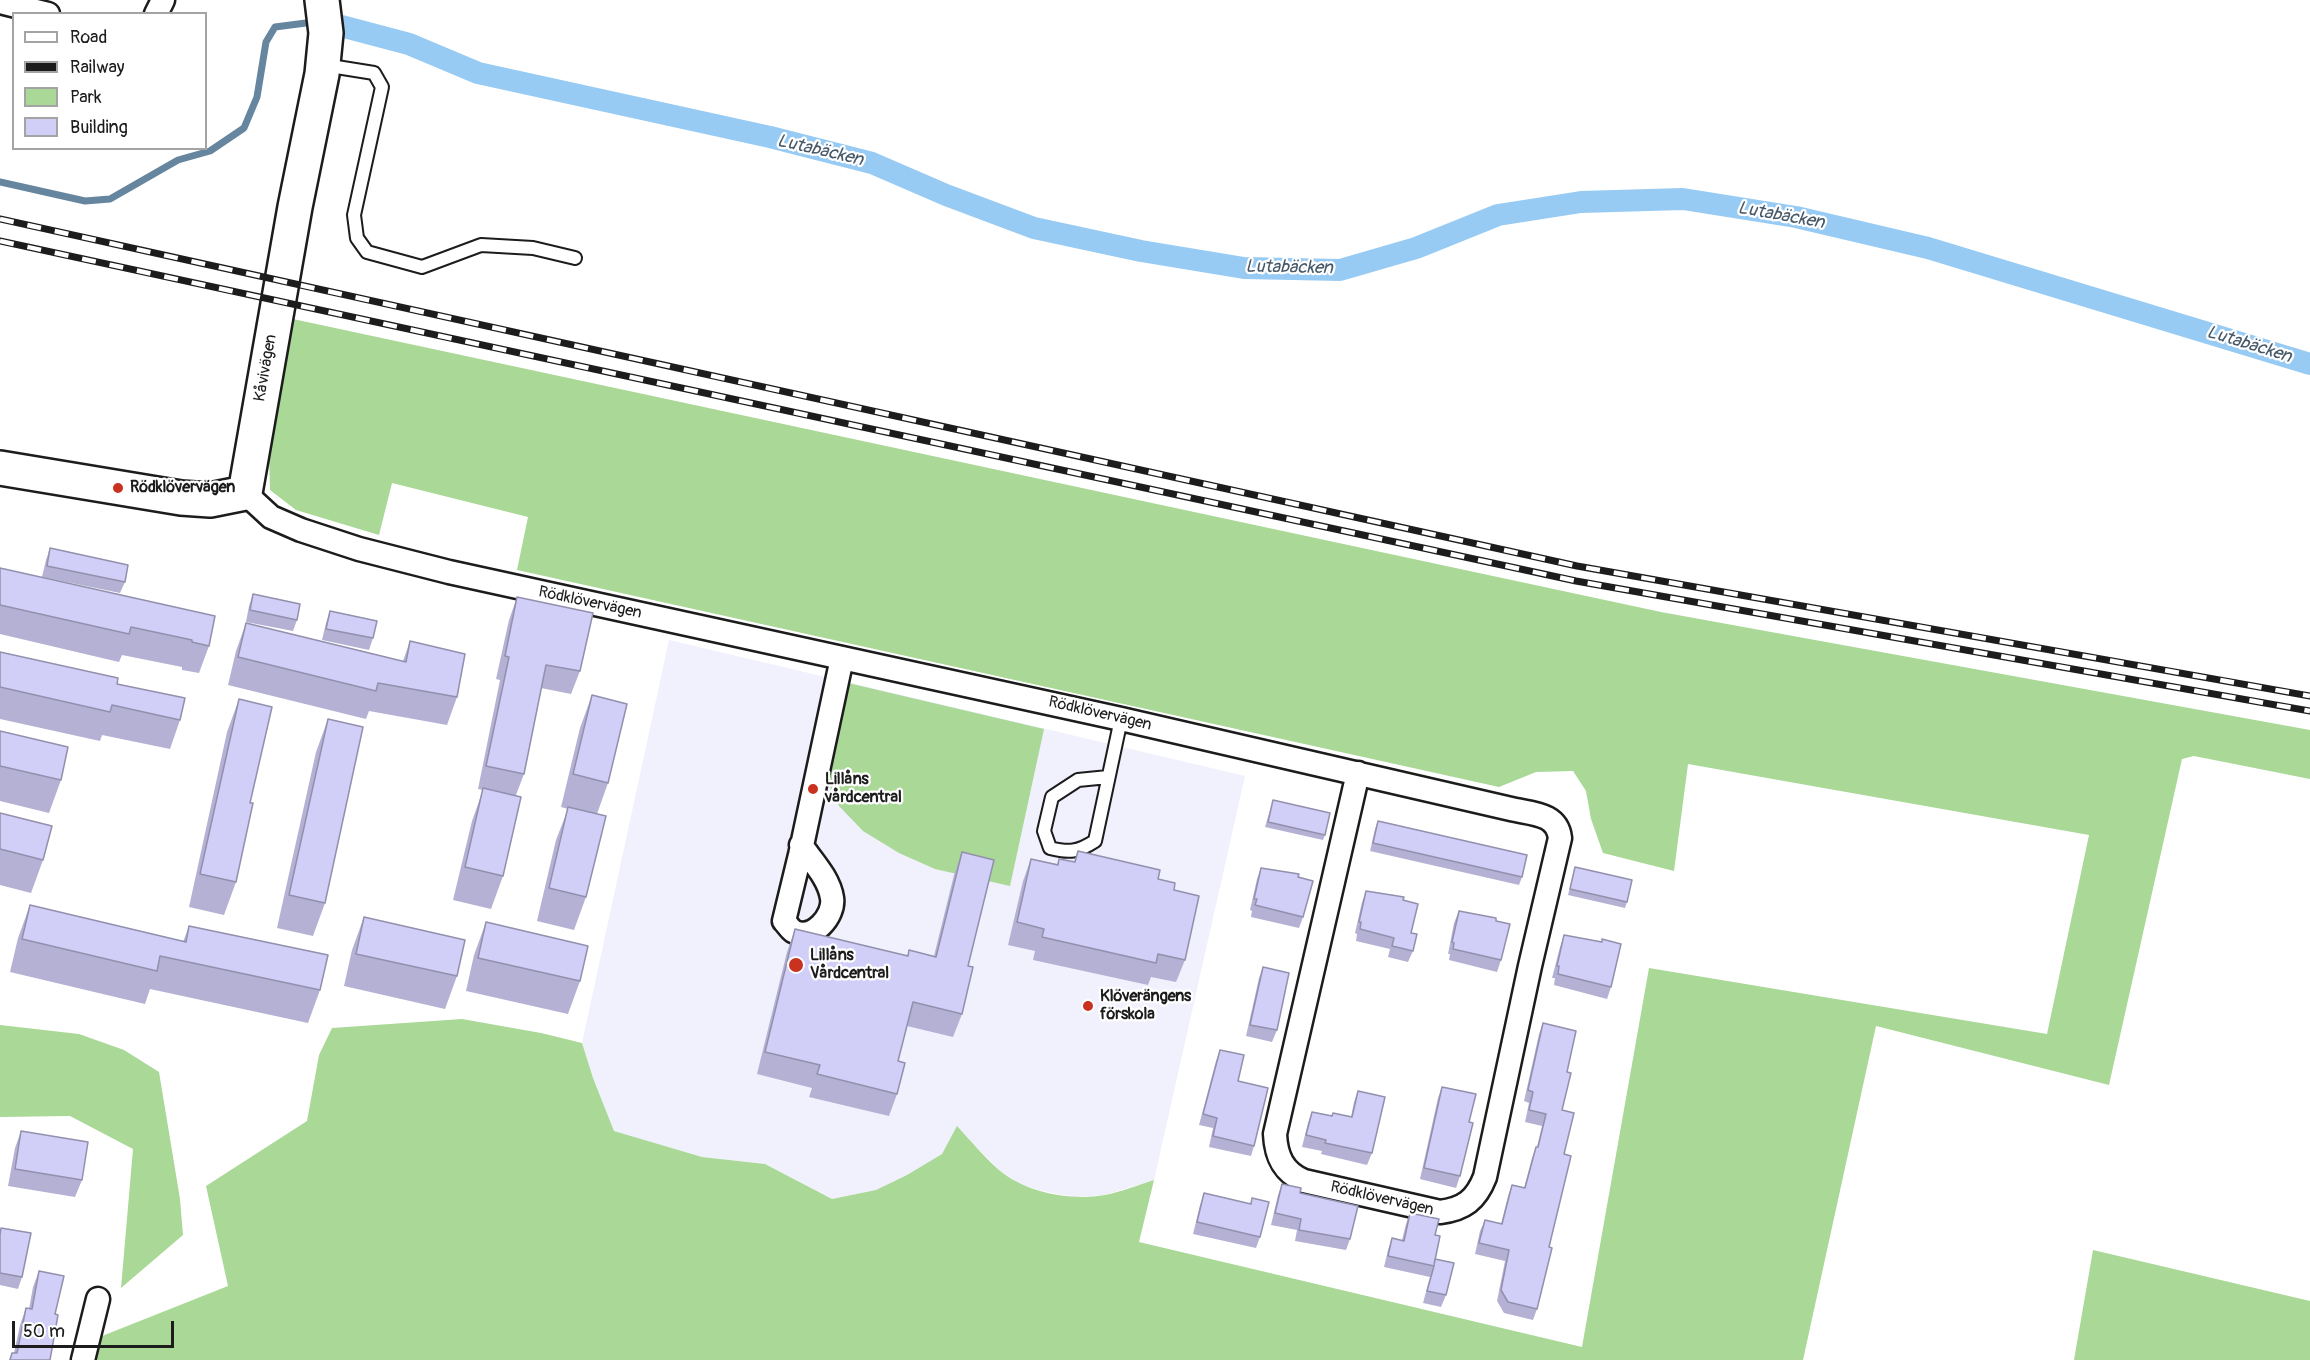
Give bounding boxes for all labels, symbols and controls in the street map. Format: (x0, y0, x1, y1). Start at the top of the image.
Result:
legend (12, 12, 207, 150)
text: Road (70, 26, 107, 49)
text: Railway (70, 56, 125, 79)
text: Park (70, 86, 102, 109)
text: Building (70, 116, 128, 139)
water label: Lutabäcken (775, 131, 865, 171)
water label: Lutabäcken (1736, 198, 1826, 234)
water label: Lutabäcken (1245, 256, 1333, 280)
water label: Lutabäcken (2204, 322, 2294, 368)
street label: Kåvivägen (251, 333, 281, 403)
place label: Rödklövervägen (130, 478, 235, 498)
marker: Rödklövervägen (111, 481, 125, 495)
street label: Rödklövervägen (536, 583, 644, 623)
street label: Rödklövervägen (1047, 693, 1153, 735)
place label: Lillåns vårdcentral (825, 770, 902, 808)
marker: Lillåns vårdcentral (806, 782, 820, 796)
place label: Lillåns Vårdcentral (810, 946, 889, 984)
marker: Lillåns Vårdcentral (787, 956, 805, 974)
place label: Klöverängens förskola (1100, 987, 1191, 1025)
marker: Klöverängens förskola (1081, 999, 1095, 1013)
street label: Rödklövervägen (1329, 1178, 1435, 1220)
scale bar (15, 1309, 177, 1347)
text: 50 m (23, 1320, 65, 1343)

